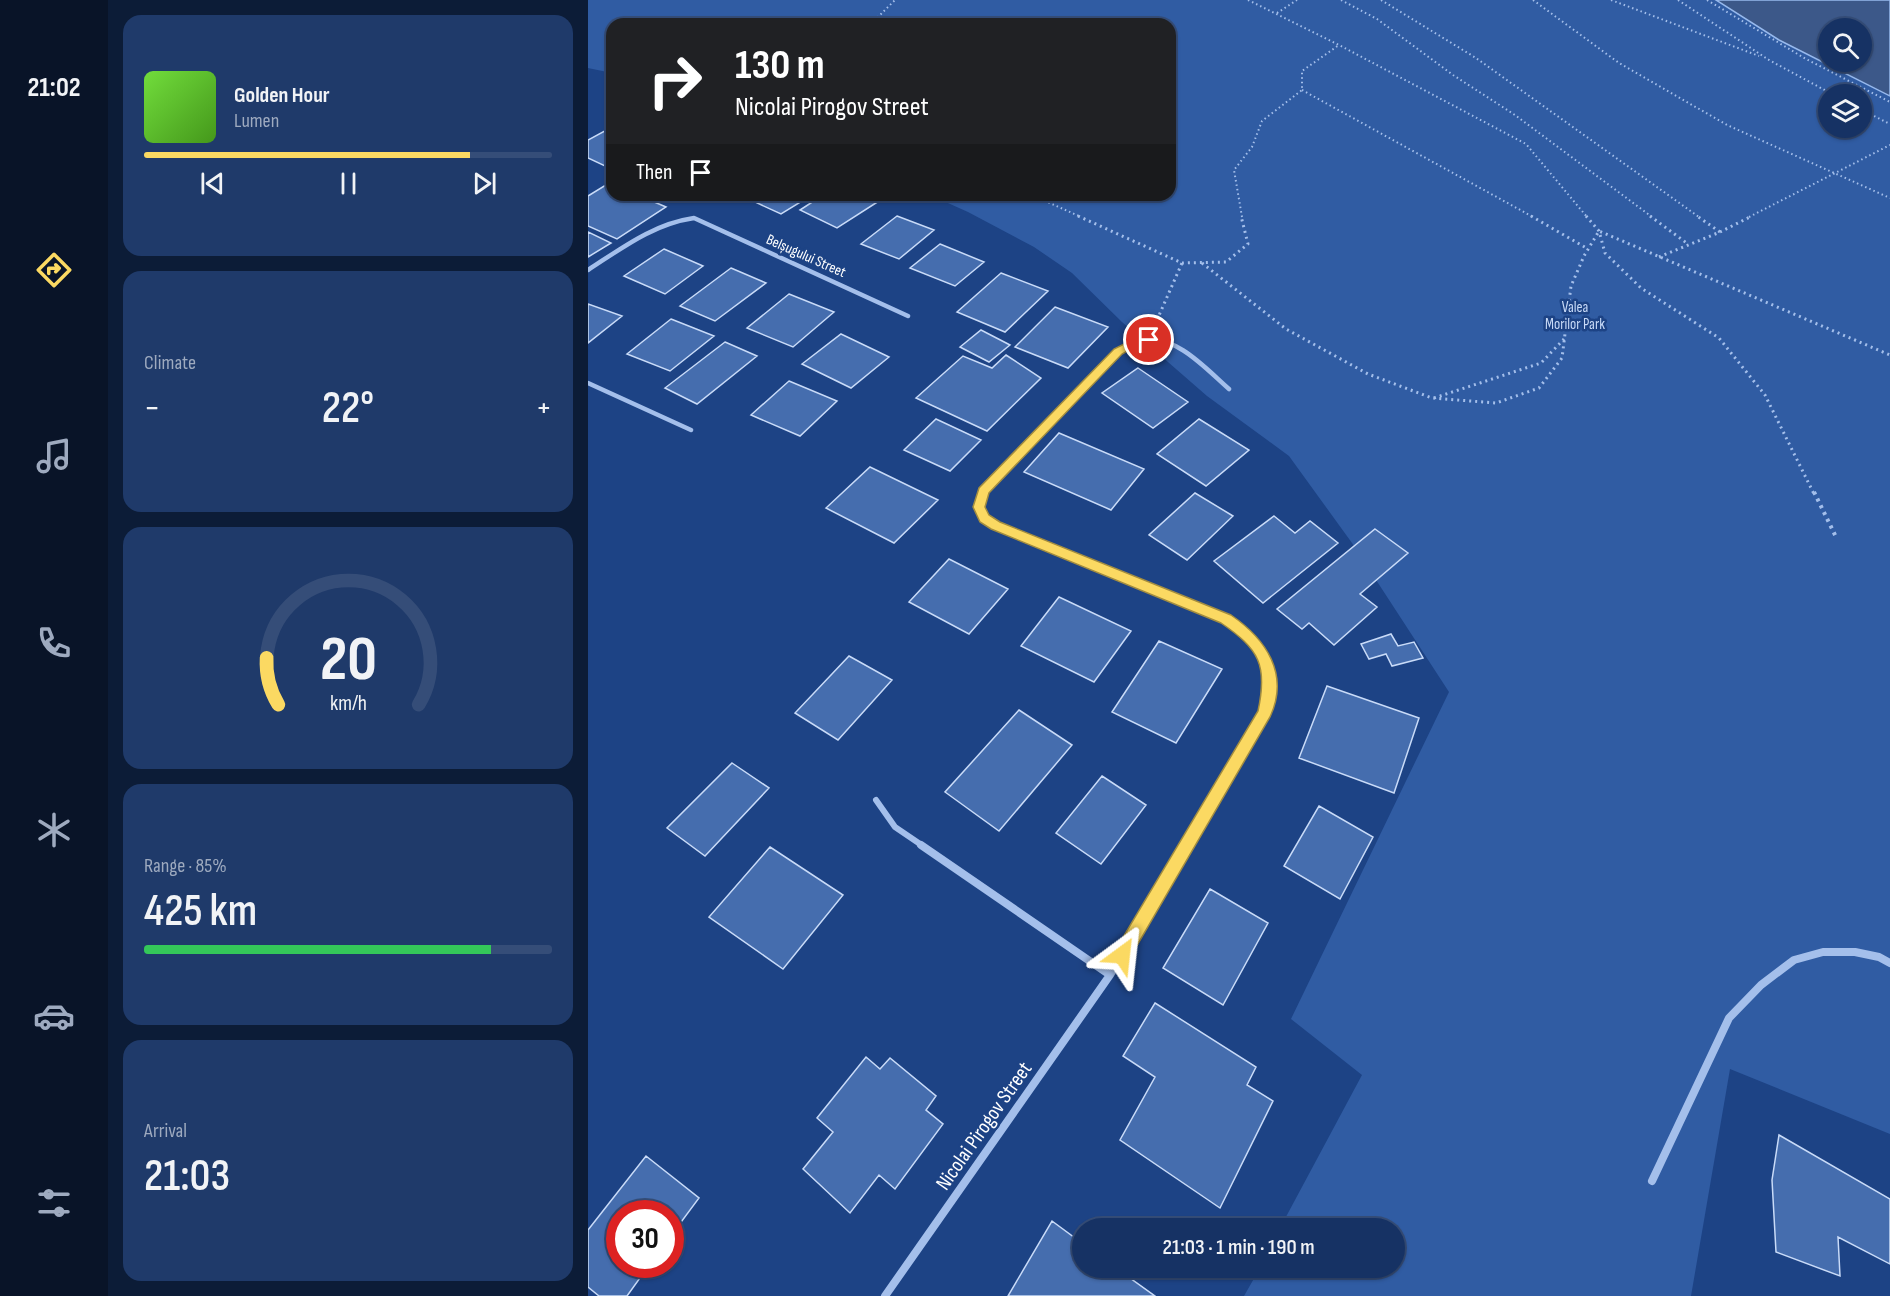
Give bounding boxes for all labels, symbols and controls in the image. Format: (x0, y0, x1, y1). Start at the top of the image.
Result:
map controls (1818, 18, 1872, 138)
button: search (1818, 18, 1872, 72)
text: 130 m (735, 40, 825, 91)
icon: right (636, 42, 714, 120)
text: 21:02 (27, 72, 81, 104)
text: Golden Hour (234, 82, 330, 109)
button: layers (1818, 84, 1872, 138)
text: Nicolai Pirogov Street (735, 91, 929, 123)
text: Lumen (234, 109, 279, 133)
icon: arrive (684, 156, 717, 189)
text: Then (636, 159, 672, 186)
icon: previous (196, 167, 229, 200)
icon: pause (332, 167, 365, 200)
icon: next (468, 167, 501, 200)
street label: Belșugului Street (763, 230, 849, 282)
icon: directions (33, 249, 75, 291)
park label: Valea Morilor Park (1545, 298, 1605, 334)
pin (1123, 314, 1174, 365)
icon: arrive (1132, 323, 1165, 356)
text: Climate (144, 351, 196, 375)
text: 22° (322, 381, 374, 436)
text: − (144, 388, 160, 428)
text: + (536, 388, 552, 428)
icon: music (33, 435, 75, 477)
icon: phone (33, 622, 75, 664)
text: 20 (319, 623, 377, 698)
text: km/h (329, 691, 367, 716)
icon: climate (33, 809, 75, 851)
text: Range · 85% (144, 854, 227, 878)
text: 425 km (144, 884, 257, 939)
position arrow (1090, 923, 1154, 987)
icon: car (33, 995, 75, 1037)
street label: Nicolai Pirogov Street (931, 1057, 1037, 1195)
text: Arrival (144, 1119, 187, 1143)
text: 21:03 (144, 1149, 230, 1204)
icon: filters (33, 1182, 75, 1224)
speed limit sign: 30 (606, 1200, 684, 1278)
text: 21:03 · 1 min · 190 m (1162, 1234, 1315, 1261)

